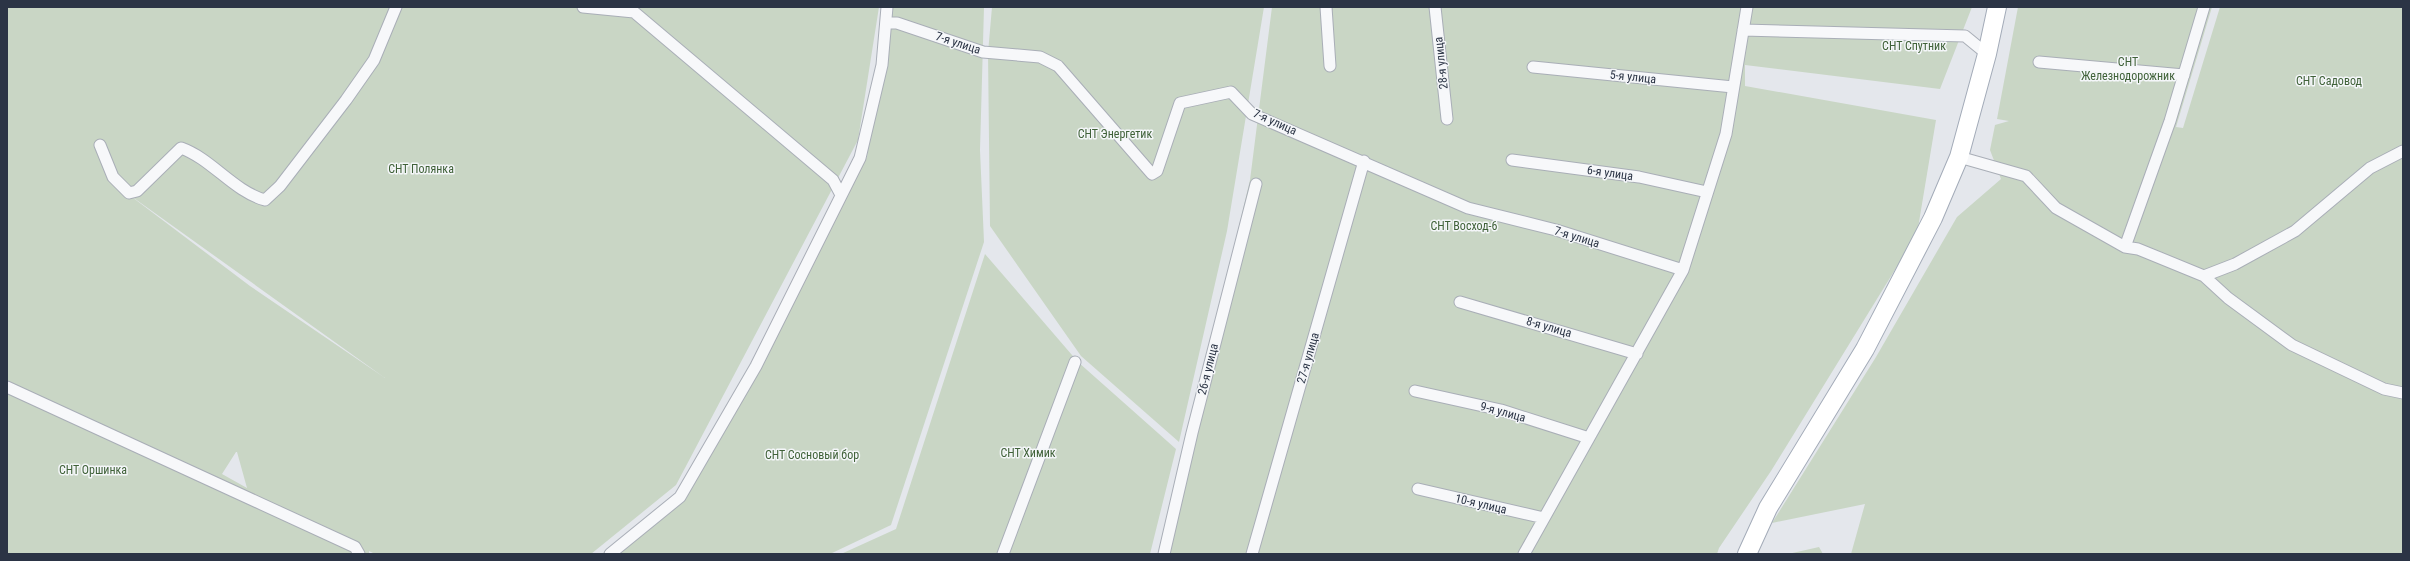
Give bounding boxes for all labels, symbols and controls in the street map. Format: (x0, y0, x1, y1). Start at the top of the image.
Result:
street label: 7-я улица (934, 29, 982, 57)
street label: 28-я улица (1431, 36, 1451, 90)
park label: СНТ Спутник (1882, 39, 1946, 53)
park label: СНТ Железнодорожник (2081, 55, 2175, 83)
street label: 5-я улица (1609, 68, 1657, 86)
park label: СНТ Садовод (2296, 74, 2363, 88)
street label: 7-я улица (1251, 106, 1299, 138)
park label: СНТ Энергетик (1078, 127, 1152, 141)
park label: СНТ Полянка (388, 162, 454, 176)
street label: 6-я улица (1586, 163, 1634, 183)
park label: СНТ Восход-6 (1430, 219, 1498, 233)
street label: 7-я улица (1553, 224, 1602, 251)
street label: 8-я улица (1525, 314, 1574, 340)
street label: 27-я улица (1294, 331, 1322, 385)
street label: 26-я улица (1195, 342, 1221, 396)
street label: 9-я улица (1479, 399, 1527, 425)
park label: СНТ Химик (1000, 446, 1056, 460)
park label: СНТ Сосновый бор (765, 448, 859, 462)
park label: СНТ Оршинка (59, 463, 127, 477)
street label: 10-я улица (1454, 491, 1508, 517)

